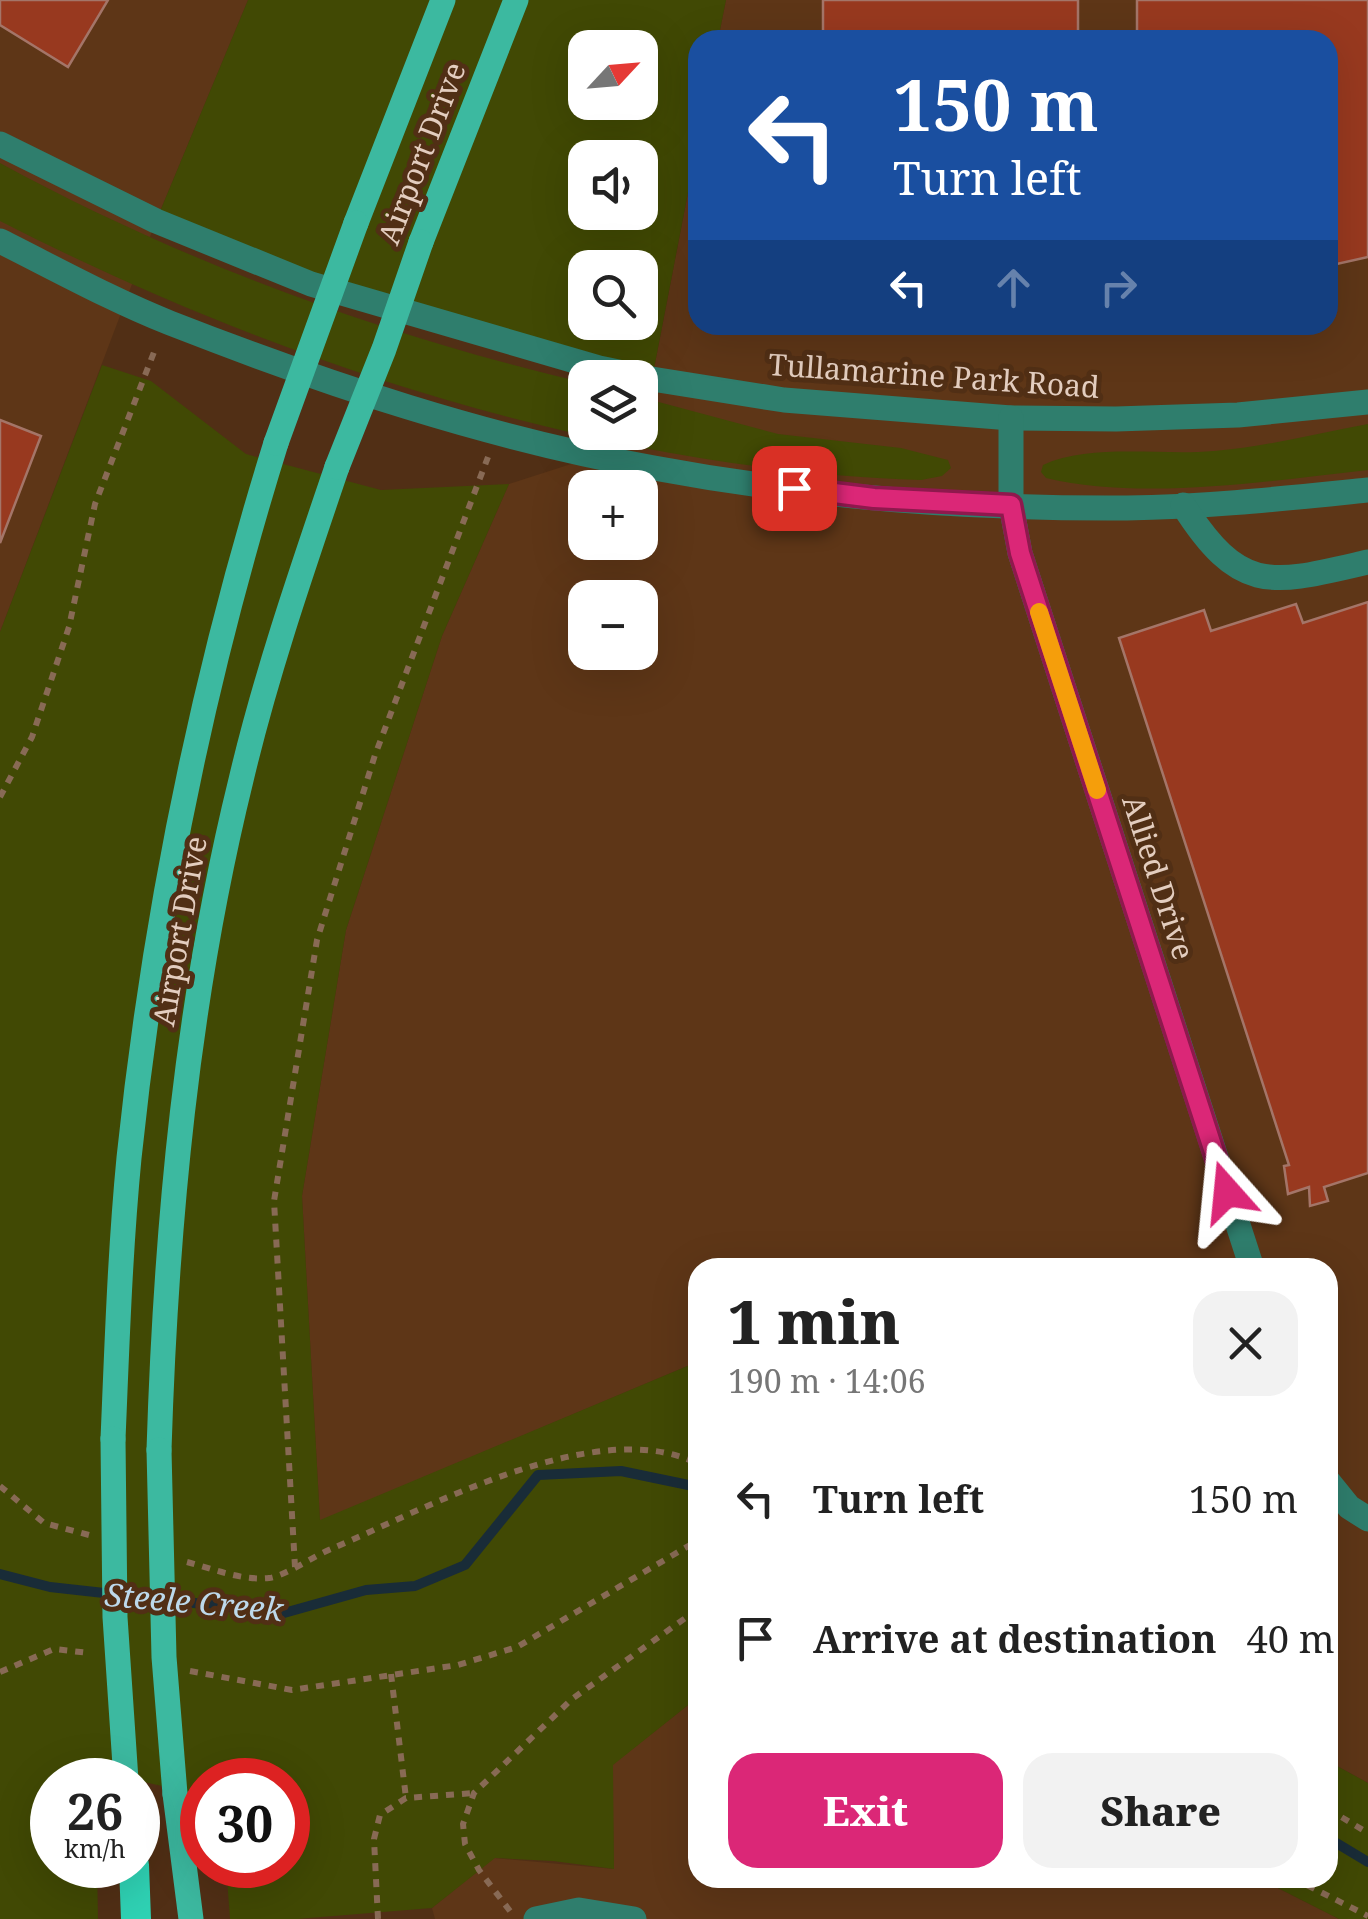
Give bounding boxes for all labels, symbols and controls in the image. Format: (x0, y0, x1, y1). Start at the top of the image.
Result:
north arrow (568, 30, 658, 120)
map controls (568, 30, 658, 670)
street label: Airport Drive (367, 56, 475, 250)
text: 150 m (893, 56, 1099, 152)
icon: left (728, 70, 858, 200)
button: sound (568, 140, 658, 230)
text: Turn left (893, 147, 1082, 208)
button: search (568, 250, 658, 340)
icon: left (881, 260, 936, 315)
icon: ahead (986, 260, 1041, 315)
icon: right (1091, 260, 1146, 315)
street label: Tullamarine Park Road (767, 343, 1101, 407)
button: layers (568, 360, 658, 450)
pin (752, 446, 837, 531)
icon: arrive (767, 461, 822, 516)
button: + (568, 470, 658, 560)
button: − (568, 580, 658, 670)
street label: Allied Drive (1113, 790, 1205, 964)
street label: Airport Drive (142, 833, 216, 1029)
position arrow (1175, 1140, 1279, 1244)
text: 1 min (728, 1280, 900, 1362)
button: close (1193, 1291, 1298, 1396)
text: 190 m · 14:06 (728, 1359, 926, 1402)
icon: left (728, 1471, 783, 1526)
text: Turn left (813, 1472, 984, 1524)
text: 150 m (1188, 1472, 1298, 1524)
water label: Steele Creek (103, 1572, 287, 1630)
icon: arrive (728, 1611, 783, 1666)
text: Arrive at destination (813, 1612, 1217, 1664)
text: 40 m (1247, 1612, 1335, 1664)
button: Exit (728, 1753, 1003, 1868)
button: Share (1023, 1753, 1298, 1868)
speed limit sign: 30 (180, 1758, 310, 1888)
text: 26 (67, 1777, 123, 1845)
text: km/h (64, 1831, 126, 1865)

